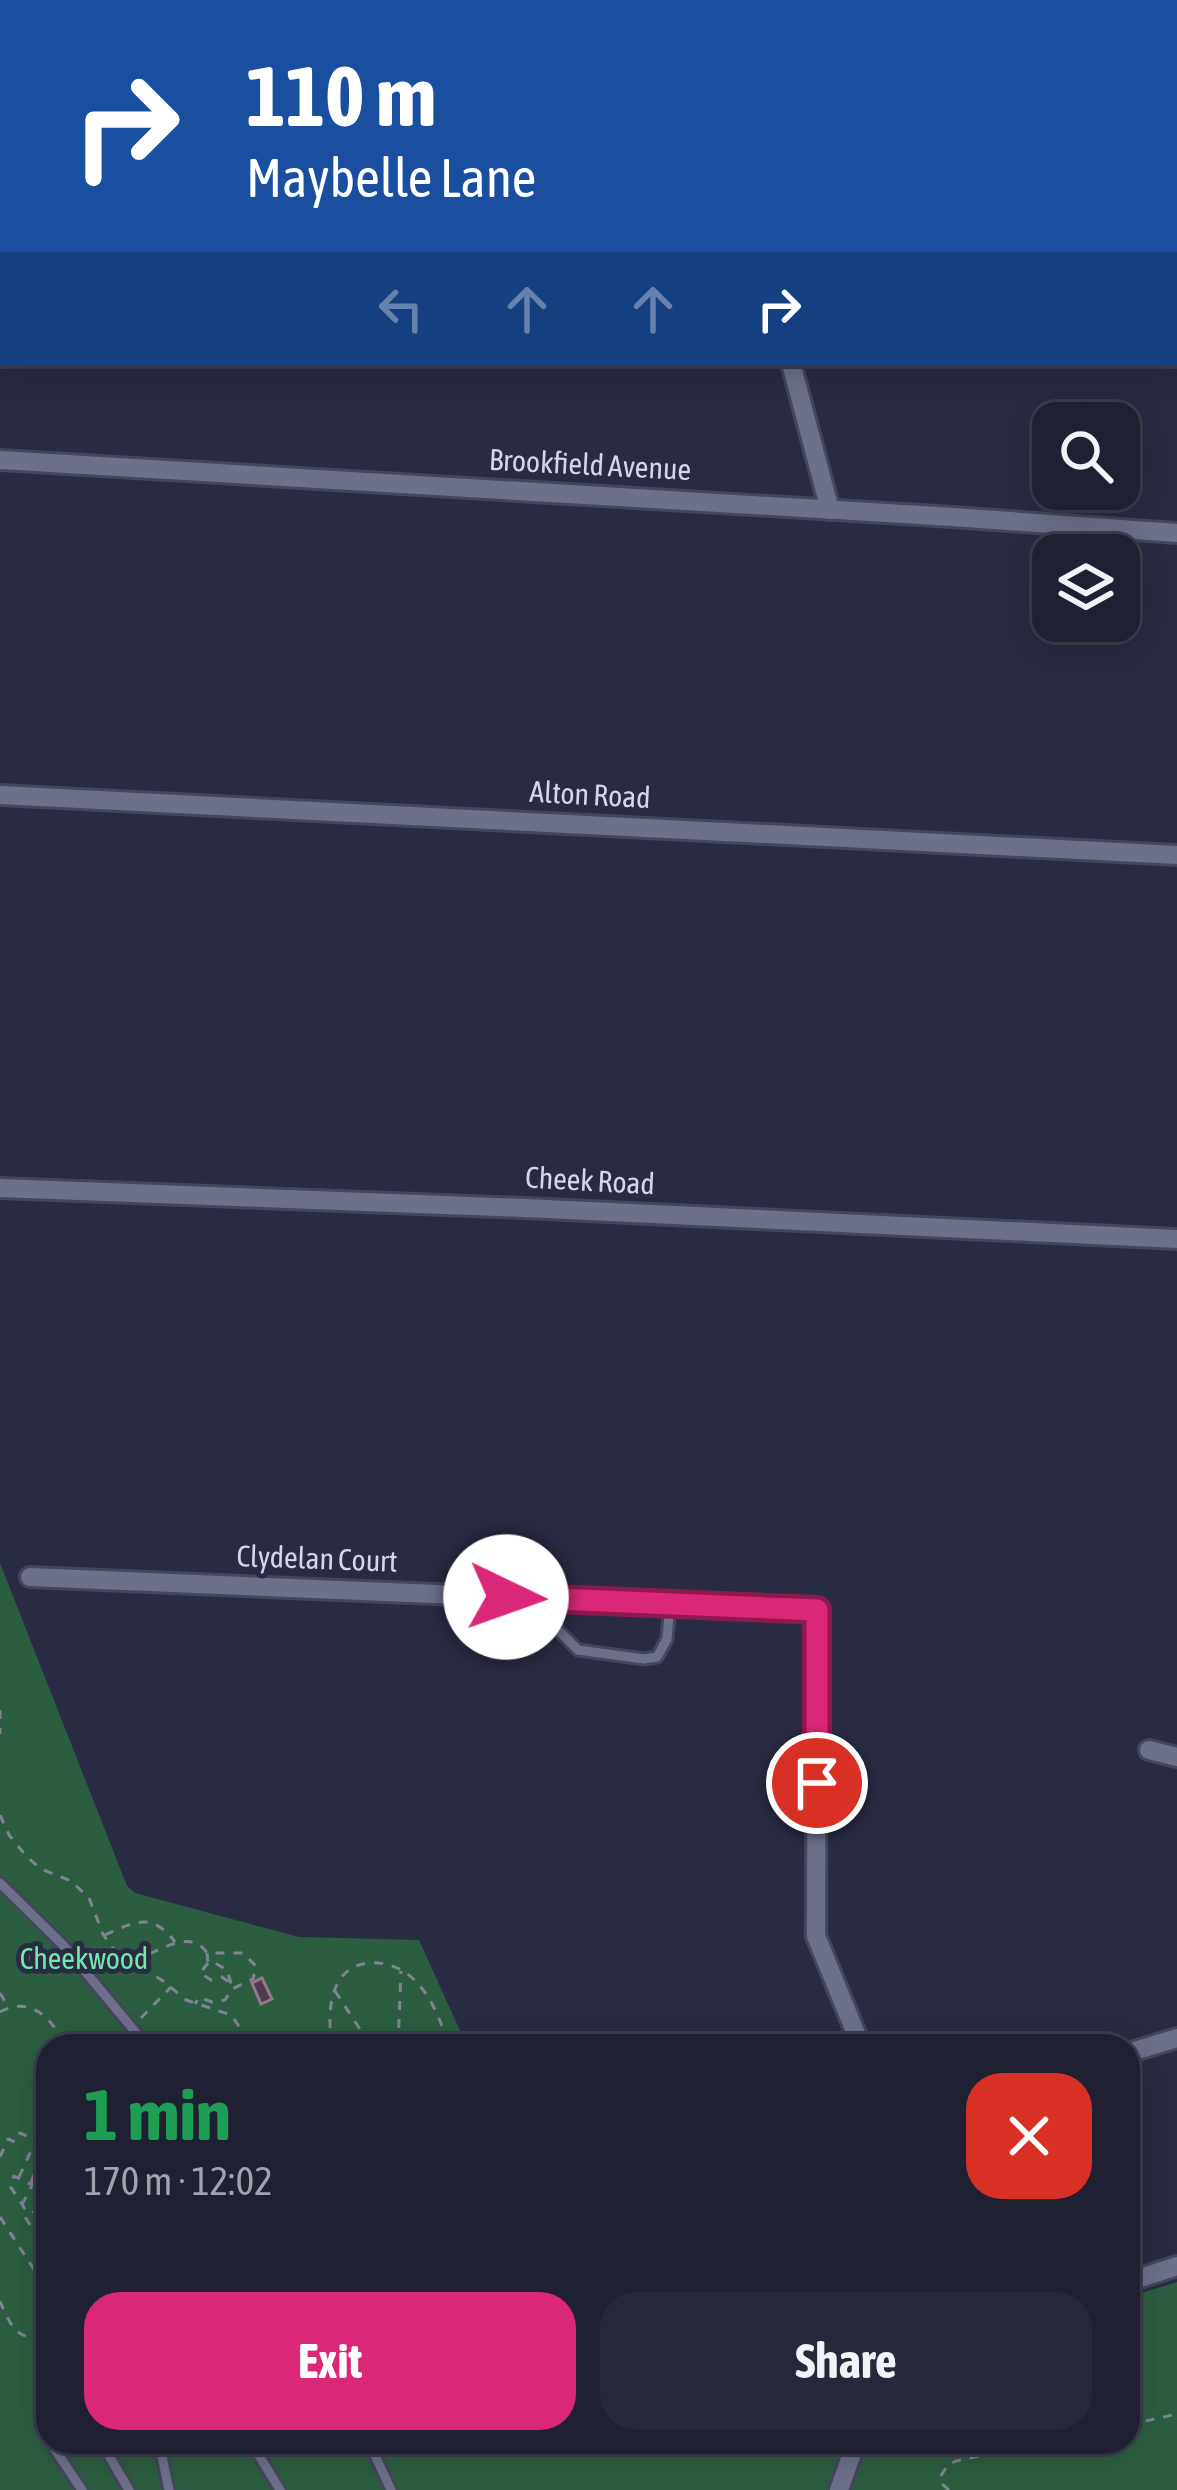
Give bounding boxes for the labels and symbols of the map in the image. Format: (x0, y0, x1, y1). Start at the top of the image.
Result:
street label: Brookfield Avenue (488, 442, 692, 486)
street label: Alton Road (529, 774, 651, 814)
street label: Cheek Road (524, 1160, 656, 1200)
position arrow (443, 1534, 569, 1660)
street label: Clydelan Court (236, 1538, 398, 1578)
pin (766, 1732, 868, 1834)
park label: Cheekwood (20, 1941, 148, 1975)

